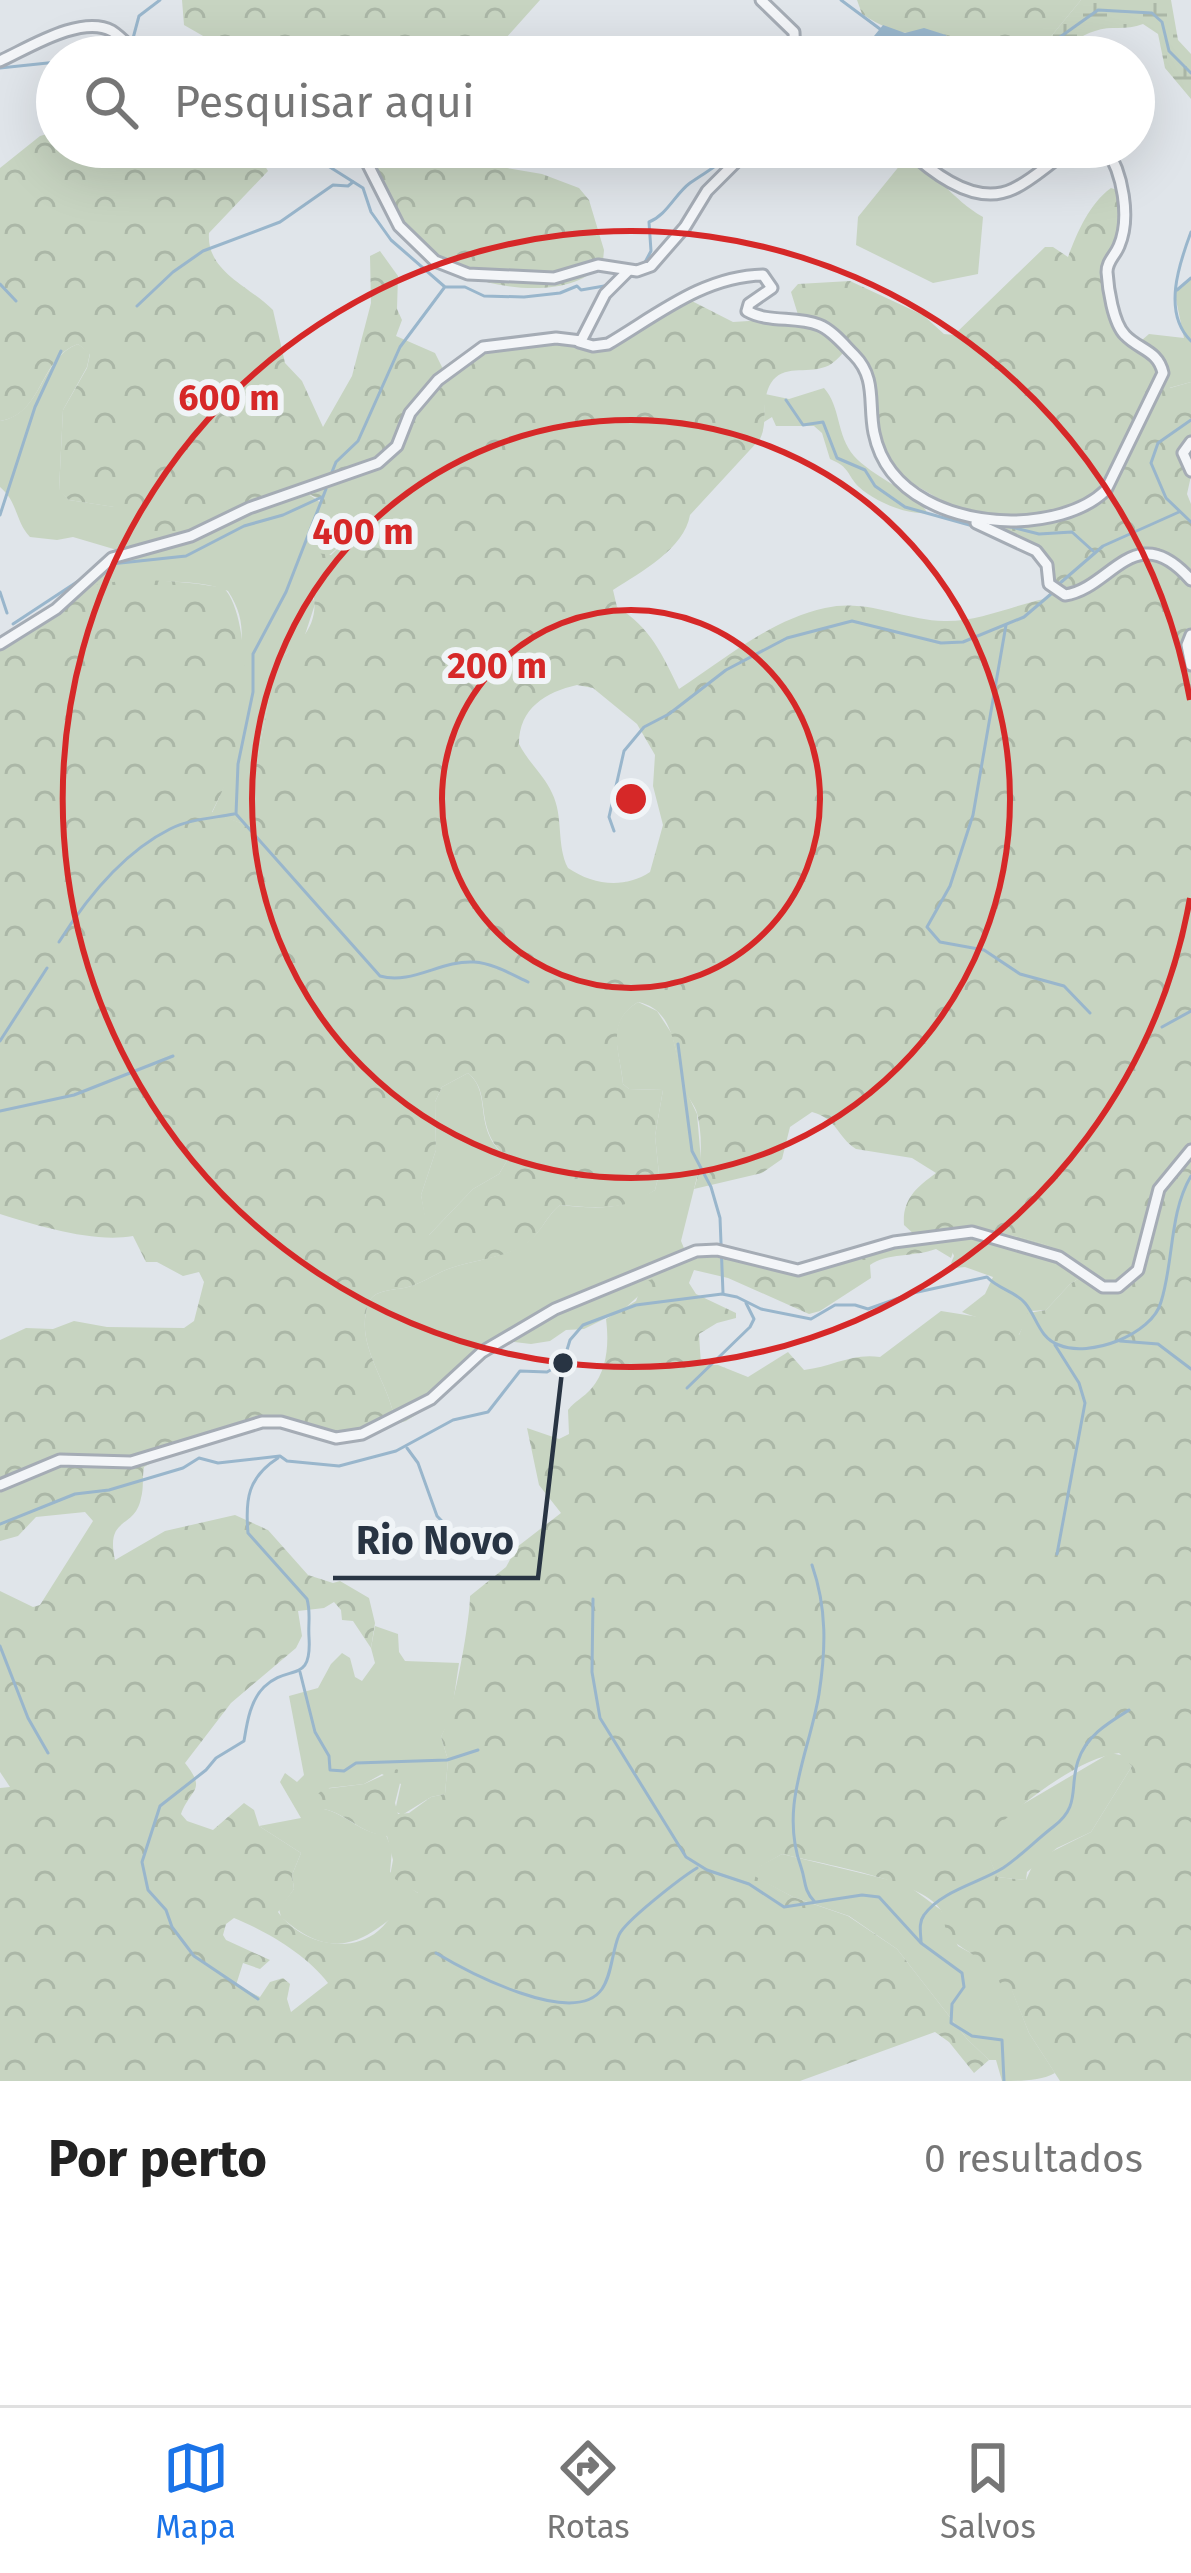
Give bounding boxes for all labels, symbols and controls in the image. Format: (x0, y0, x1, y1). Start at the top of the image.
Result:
search box (36, 36, 1155, 168)
icon: search (78, 69, 144, 135)
text: Pesquisar aqui (174, 75, 475, 129)
text: 600 m (178, 376, 280, 420)
text: 400 m (312, 510, 414, 554)
text: 200 m (447, 644, 547, 688)
centre of rings (610, 778, 652, 820)
callout: Rio Novo (333, 1503, 538, 1578)
text: Rio Novo (356, 1518, 514, 1564)
text: Por perto (48, 2128, 267, 2190)
text: 0 resultados (924, 2136, 1143, 2182)
tab: Mapa (155, 2435, 236, 2547)
tab: Rotas (546, 2435, 630, 2547)
tab: Salvos (940, 2435, 1036, 2547)

